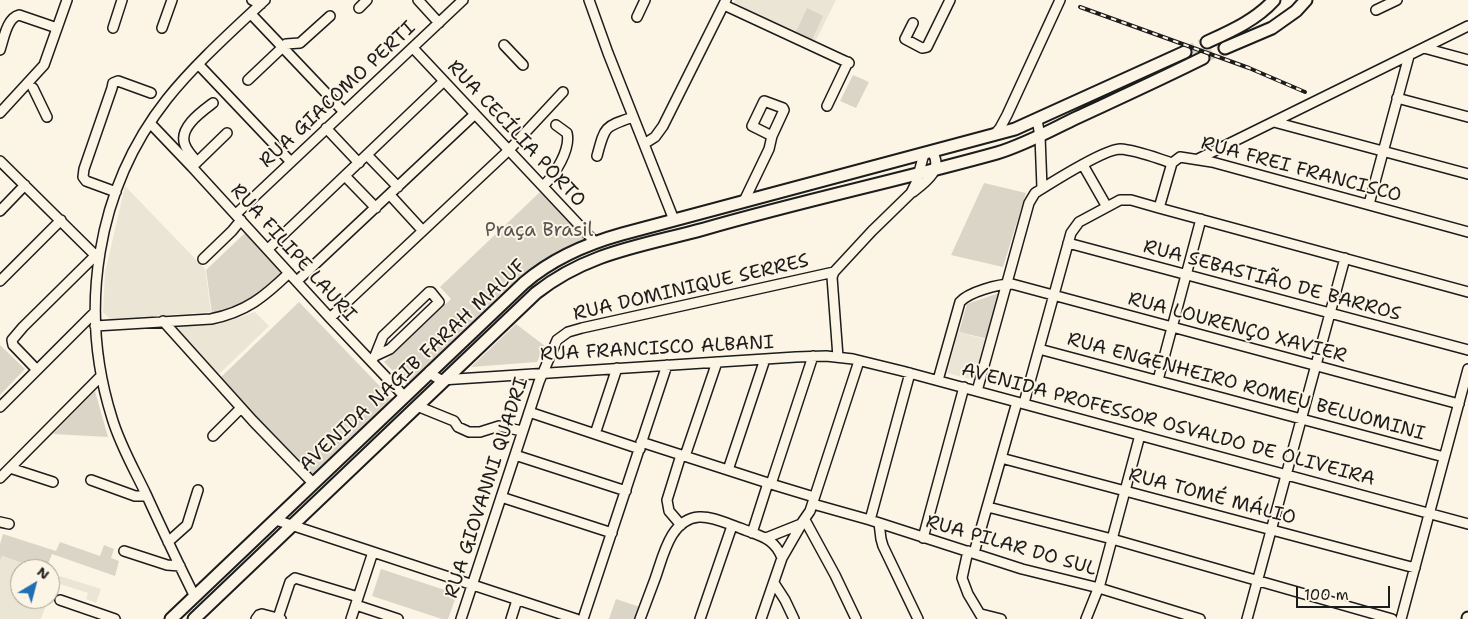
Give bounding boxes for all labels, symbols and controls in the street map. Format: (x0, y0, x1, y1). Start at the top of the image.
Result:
street label: RUA GIACOMO PERTI (255, 17, 421, 173)
street label: RUA CECÍLIA PORTO (442, 56, 590, 212)
street label: RUA FREI FRANCISCO (1198, 132, 1404, 208)
street label: RUA FILIPE LAURI (225, 180, 361, 326)
park label: Praça Brasil (485, 220, 593, 242)
street label: RUA SEBASTIÃO DE BARROS (1141, 236, 1403, 326)
street label: RUA DOMINIQUE SERRES (571, 250, 811, 326)
street label: AVENIDA NAGIB FARAH MALUF (295, 255, 531, 477)
street label: RUA LOURENÇO XAVIER (1125, 288, 1349, 368)
street label: RUA ENGENHEIRO ROMEU BELUOMINI (1065, 328, 1427, 446)
street label: RUA FRANCISCO ALBANI (539, 331, 775, 367)
street label: AVENIDA PROFESSOR OSVALDO DE OLIVEIRA (959, 359, 1377, 491)
street label: RUA GIOVANNI QUADRI (440, 375, 534, 601)
street label: RUA TOMÉ MÁLIO (1126, 464, 1298, 530)
street label: RUA PILAR DO SUL (923, 511, 1099, 581)
north arrow (10, 559, 60, 609)
text: N (34, 562, 53, 583)
scale bar (1298, 576, 1392, 608)
text: 100 m (1304, 585, 1349, 605)

